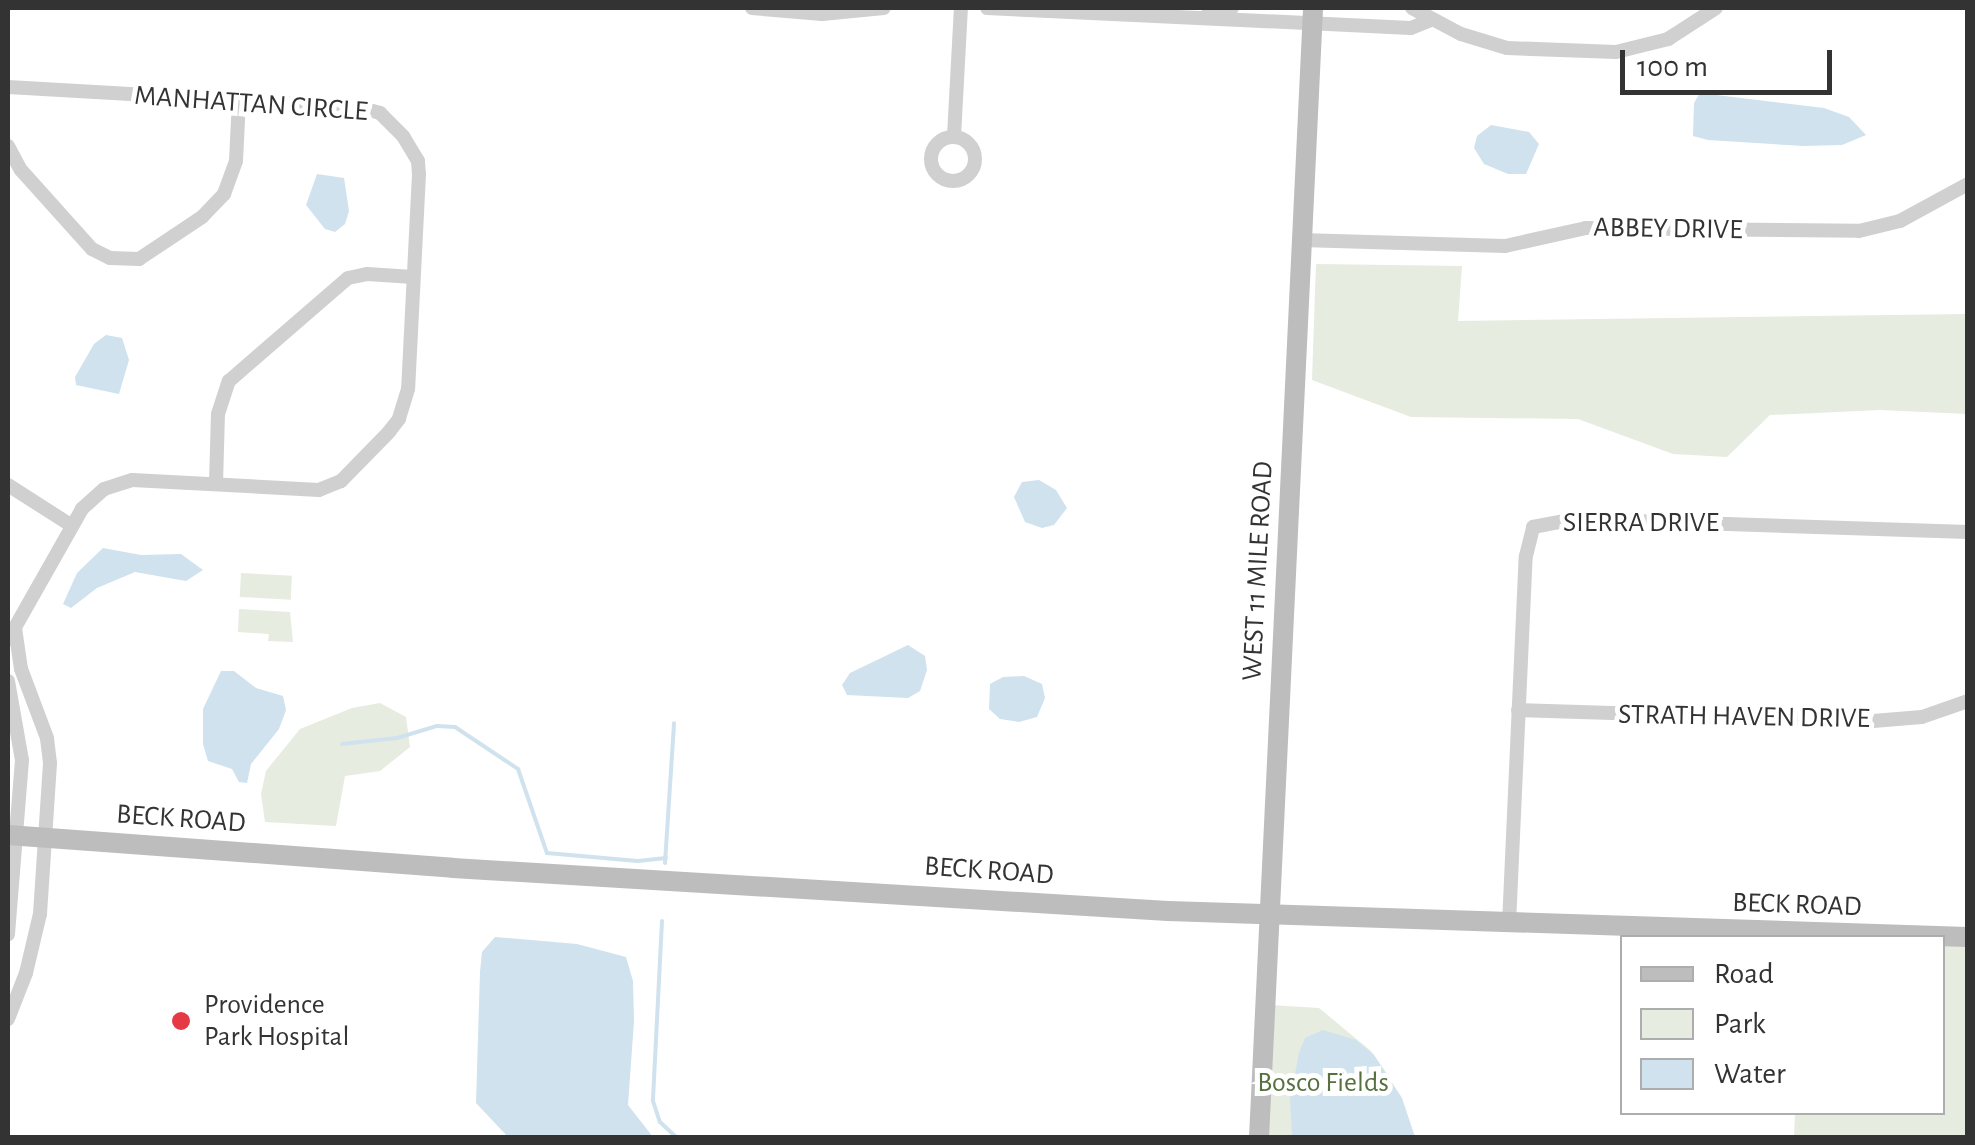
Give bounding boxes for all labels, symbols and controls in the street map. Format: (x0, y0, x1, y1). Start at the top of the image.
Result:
scale bar (1625, 30, 1838, 92)
text: 100 m (1637, 52, 1708, 82)
street label: MANHATTAN CIRCLE (133, 79, 369, 129)
street label: ABBEY DRIVE (1593, 211, 1743, 247)
street label: WEST 11 MILE ROAD (1235, 460, 1281, 682)
street label: SIERRA DRIVE (1563, 506, 1719, 540)
street label: STRATH HAVEN DRIVE (1618, 698, 1870, 736)
street label: BECK ROAD (115, 798, 247, 840)
street label: BECK ROAD (923, 850, 1055, 892)
street label: BECK ROAD (1732, 886, 1862, 924)
legend (1620, 935, 1945, 1115)
text: Road (1714, 959, 1774, 989)
place label: Providence Park Hospital (204, 988, 349, 1054)
marker: Providence Park Hospital (168, 1008, 194, 1034)
text: Park (1714, 1009, 1766, 1039)
text: Water (1714, 1059, 1786, 1089)
park label: Bosco Fields (1257, 1066, 1389, 1100)

